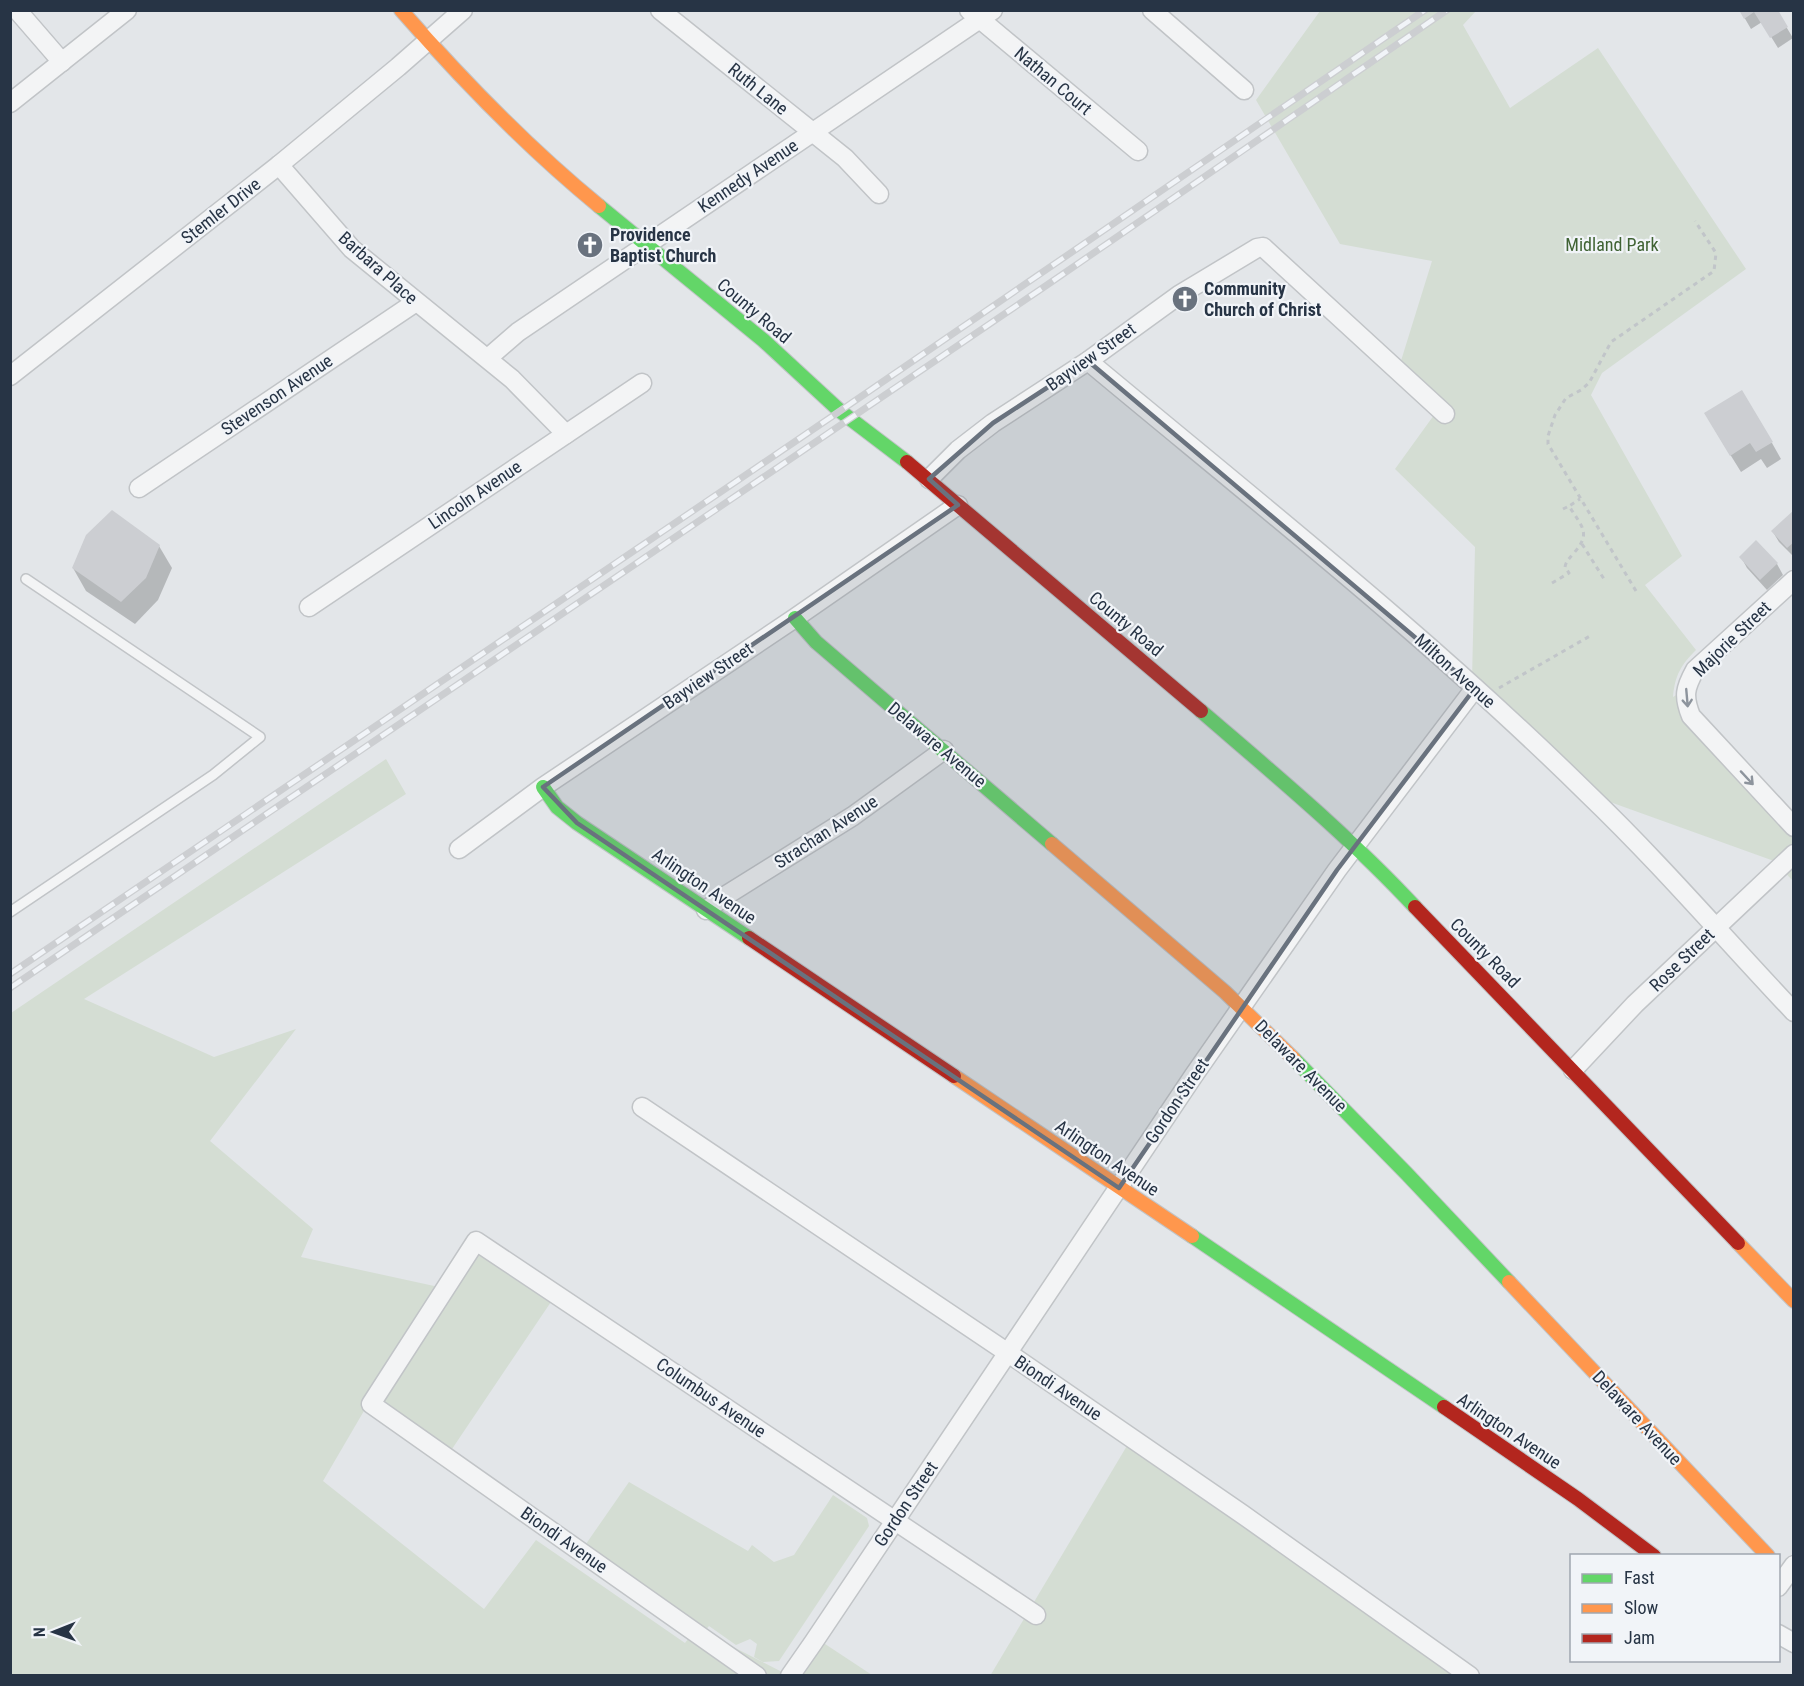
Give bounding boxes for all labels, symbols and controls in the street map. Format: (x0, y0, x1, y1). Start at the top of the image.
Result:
street label: Nathan Court (1010, 42, 1096, 119)
street label: Ruth Lane (724, 58, 792, 119)
street label: Kennedy Avenue (694, 134, 802, 217)
street label: Stemler Drive (177, 173, 264, 248)
place label: Providence Baptist Church (610, 224, 716, 266)
street label: Barbara Place (335, 227, 422, 308)
church icon: Providence Baptist Church (575, 230, 605, 260)
park label: Midland Park (1565, 234, 1659, 255)
street label: County Road (713, 274, 795, 348)
place label: Community Church of Christ (1204, 278, 1322, 320)
church icon: Community Church of Christ (1170, 284, 1200, 314)
street label: Bayview Street (1042, 318, 1139, 395)
street label: Stevenson Avenue (217, 350, 336, 440)
street label: Lincoln Avenue (424, 456, 525, 533)
street label: County Road (1085, 587, 1167, 661)
street label: Majorie Street (1689, 596, 1775, 681)
street label: Milton Avenue (1411, 629, 1500, 712)
street label: Bayview Street (659, 638, 757, 713)
one-way arrow (1682, 688, 1693, 707)
street label: Delaware Avenue (884, 698, 991, 792)
one-way arrow (1740, 770, 1754, 785)
street label: Strachan Avenue (770, 790, 881, 873)
street label: Arlington Avenue (648, 843, 760, 928)
street label: County Road (1446, 913, 1525, 992)
street label: Rose Street (1645, 924, 1718, 996)
street label: Delaware Avenue (1251, 1015, 1352, 1116)
street label: Gordon Street (1140, 1054, 1213, 1147)
street label: Arlington Avenue (1051, 1115, 1163, 1200)
street label: Biondi Avenue (1011, 1351, 1106, 1424)
street label: Columbus Avenue (653, 1353, 770, 1442)
street label: Delaware Avenue (1588, 1366, 1686, 1469)
street label: Arlington Avenue (1453, 1388, 1565, 1473)
street label: Gordon Street (869, 1457, 942, 1550)
street label: Biondi Avenue (517, 1502, 612, 1577)
legend (1570, 1554, 1780, 1662)
text: Fast (1624, 1567, 1655, 1588)
text: Slow (1624, 1597, 1659, 1618)
north arrow (24, 1602, 84, 1662)
text: N (30, 1627, 49, 1637)
text: Jam (1624, 1627, 1655, 1648)

